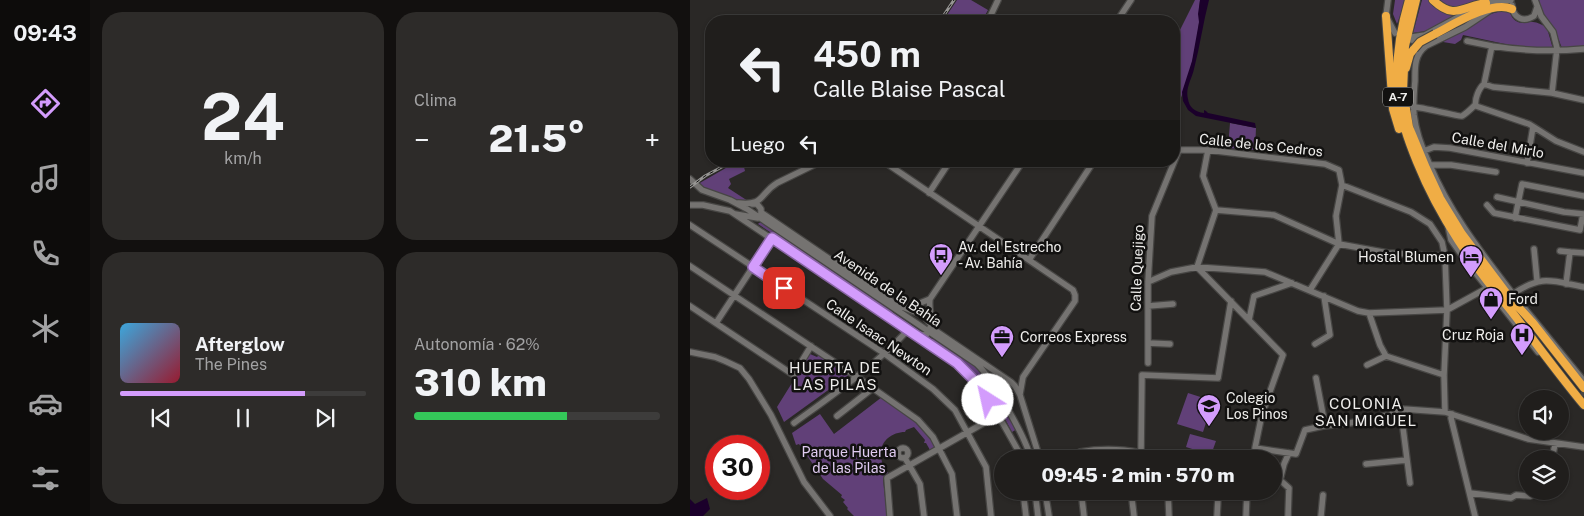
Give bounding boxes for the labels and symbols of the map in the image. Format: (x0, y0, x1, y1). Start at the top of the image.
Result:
road number: A-7 (1383, 88, 1413, 106)
street label: Calle del Mirlo (1451, 129, 1545, 161)
street label: Calle de los Cedros (1198, 131, 1324, 159)
street label: Calle Quejigo (1127, 224, 1147, 312)
place label: Av. del Estrecho - Av. Bahía (958, 239, 1061, 271)
bus stop icon: Av. del Estrecho - Av. Bahía (928, 242, 954, 276)
hotel icon: Hostal Blumen (1458, 244, 1484, 278)
street label: Avenida de la Bahía (831, 246, 945, 330)
place label: Hostal Blumen (1358, 249, 1454, 265)
pin (763, 267, 805, 309)
shop icon: Ford (1478, 286, 1504, 320)
place label: Ford (1508, 291, 1538, 307)
street label: Calle Isaac Newton (823, 296, 935, 378)
hospital icon: Cruz Roja (1509, 322, 1535, 356)
office icon: Correos Express (989, 324, 1015, 358)
place label: Cruz Roja (1442, 327, 1504, 343)
place label: Correos Express (1020, 329, 1127, 345)
district label: HUERTA DE LAS PILAS (789, 359, 881, 393)
position arrow (961, 373, 1013, 425)
place label: Colegio Los Pinos (1226, 390, 1288, 422)
school or university icon: Colegio Los Pinos (1196, 393, 1222, 427)
district label: COLONIA SAN MIGUEL (1315, 395, 1417, 429)
speed limit sign: 30 (705, 435, 770, 500)
park label: Parque Huerta de las Pilas (802, 444, 896, 476)

